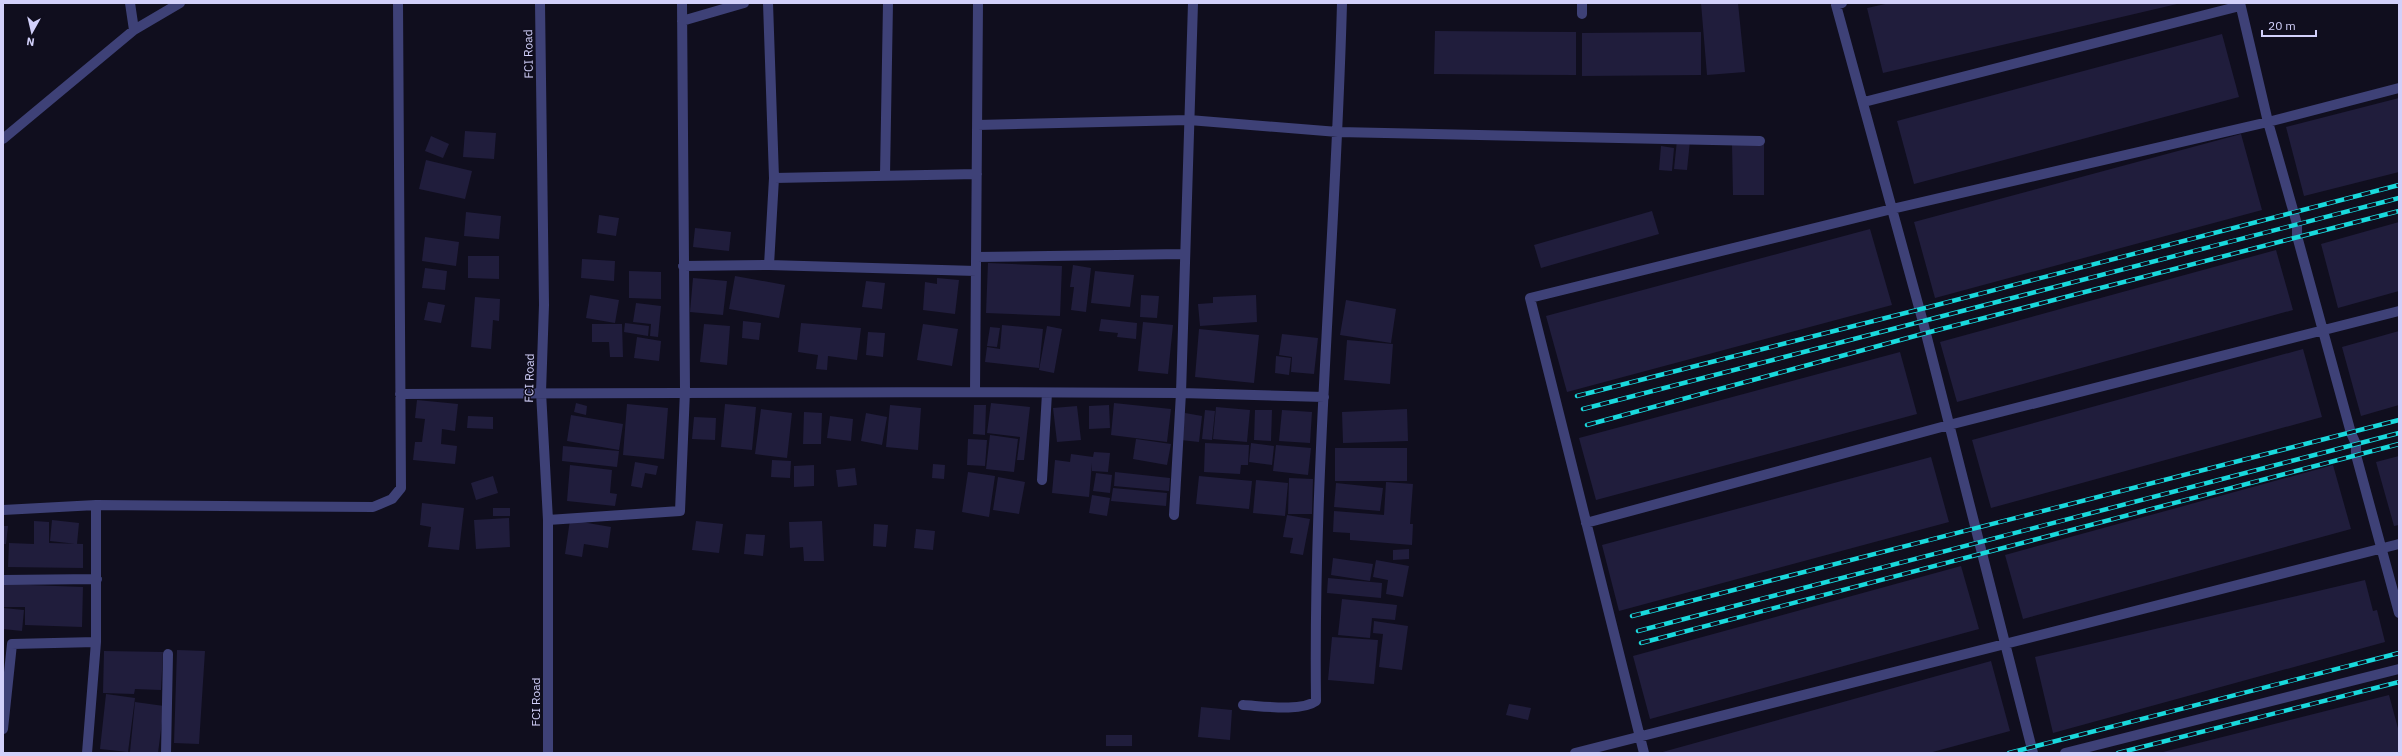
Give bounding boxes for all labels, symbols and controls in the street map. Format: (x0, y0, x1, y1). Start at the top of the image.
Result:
north arrow (12, 12, 52, 52)
scale bar (2262, 12, 2316, 38)
text: 20 m (2268, 18, 2296, 33)
street label: FCI Road (520, 29, 536, 79)
text: N (26, 34, 36, 49)
street label: FCI Road (521, 353, 537, 403)
street label: FCI Road (528, 677, 543, 727)

